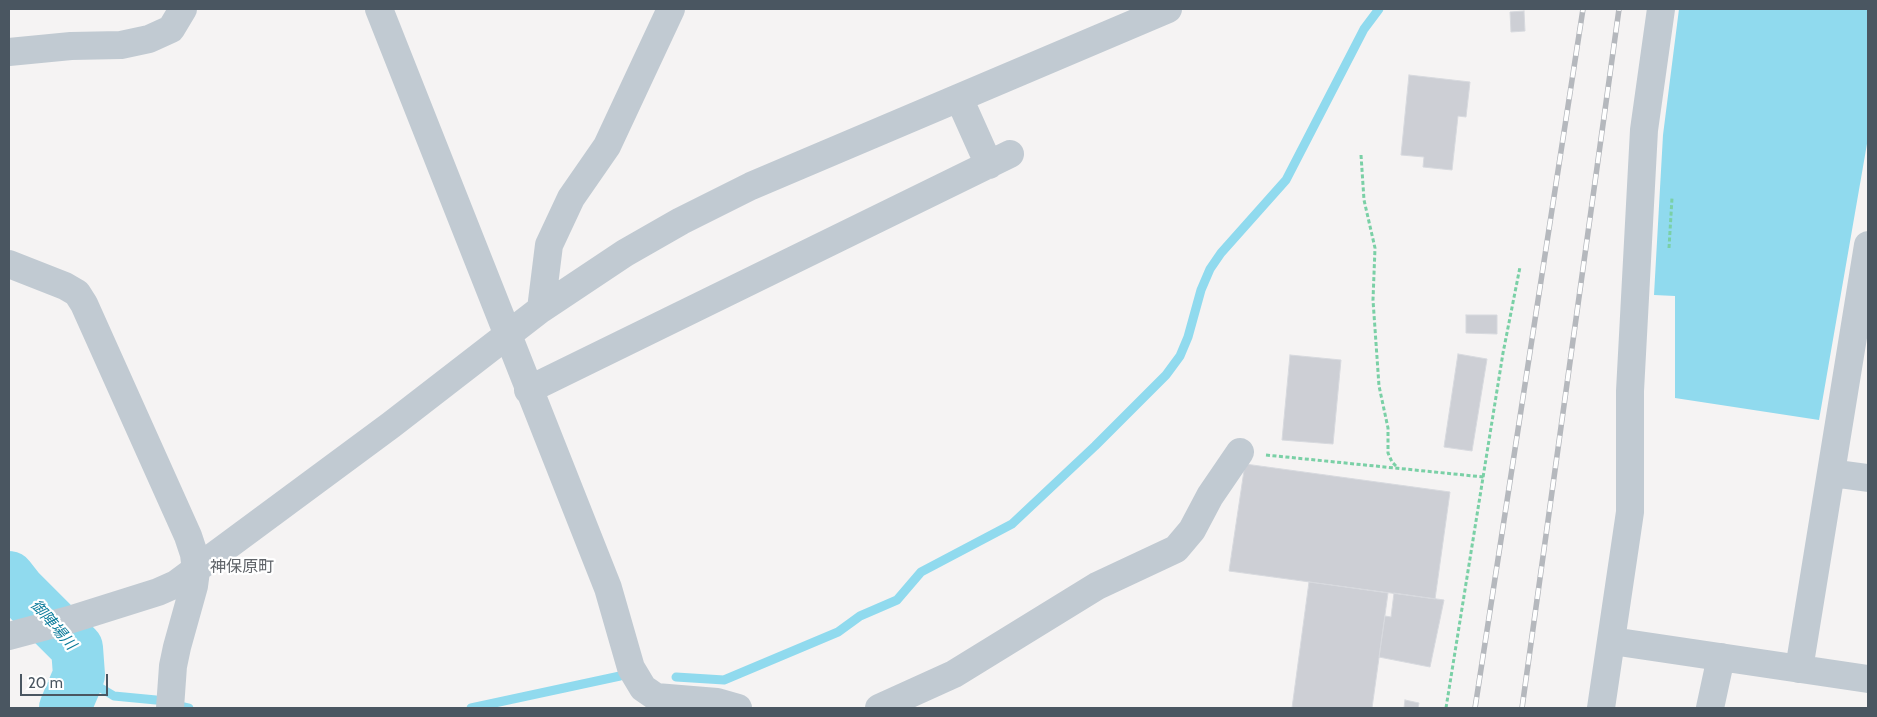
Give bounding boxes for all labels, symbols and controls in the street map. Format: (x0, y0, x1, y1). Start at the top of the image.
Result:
district label: 神保原町 (210, 557, 274, 577)
water label: 御陣場川 (27, 596, 79, 654)
scale bar (22, 664, 110, 696)
text: 20 m (28, 674, 63, 692)

